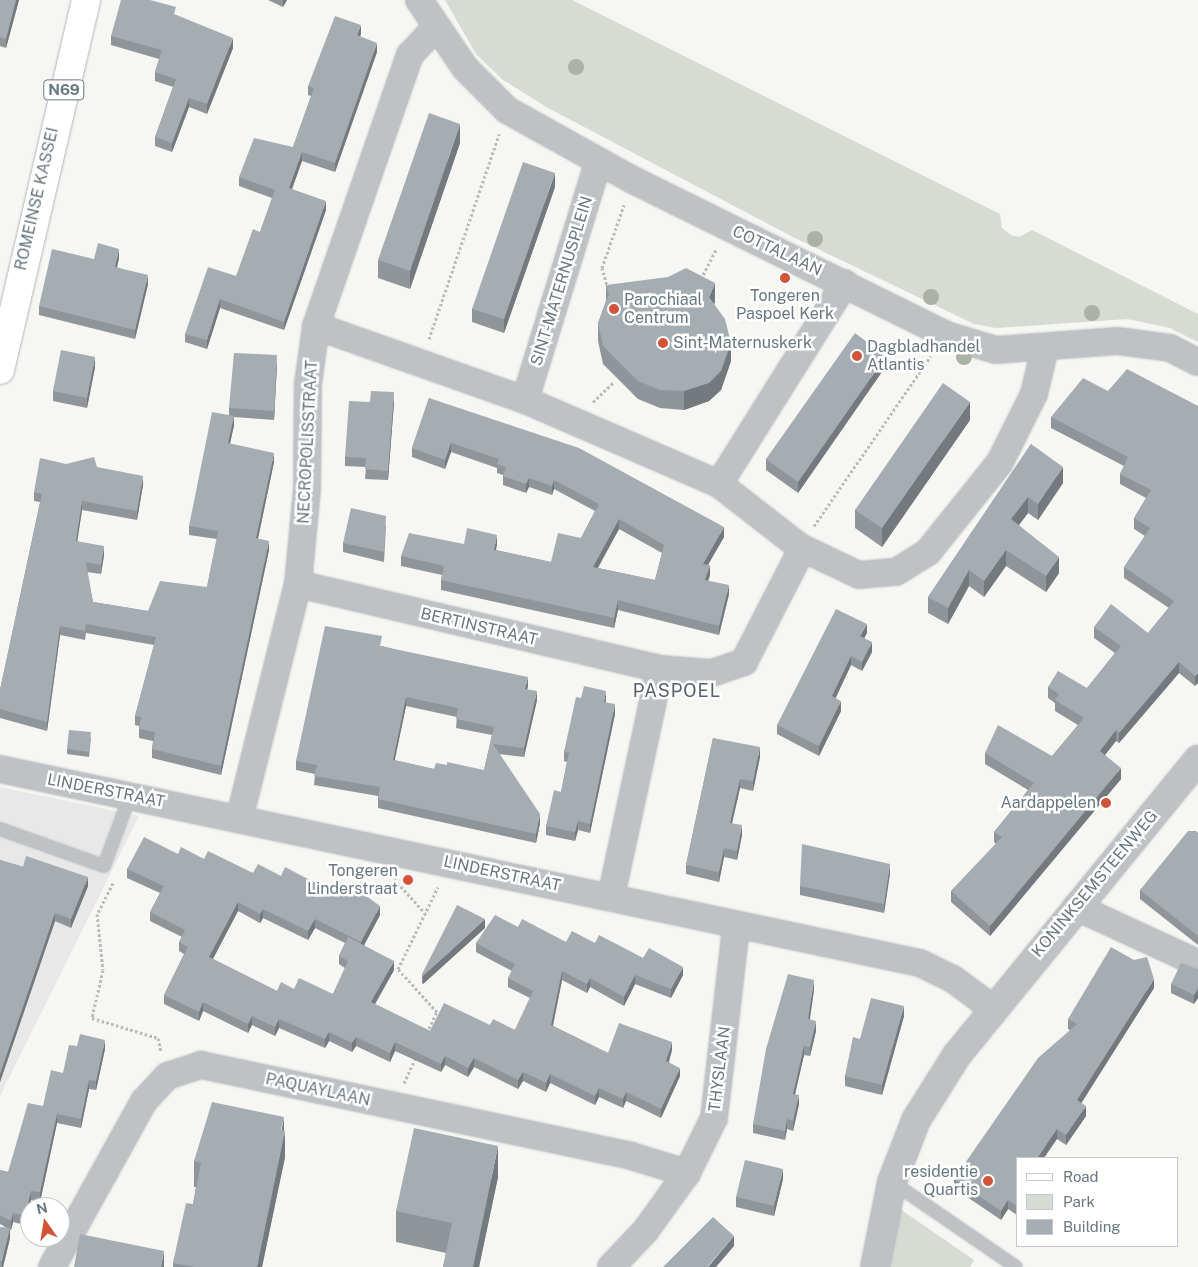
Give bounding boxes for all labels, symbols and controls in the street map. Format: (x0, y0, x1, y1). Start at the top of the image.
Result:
road number: N69 (43, 78, 85, 102)
street label: ROMEINSE KASSEI (11, 126, 63, 272)
street label: SINT-MATERNUSPLEIN (527, 194, 597, 368)
street label: COTTALAAN (729, 222, 825, 280)
marker: Tongeren Paspoel Kerk (779, 272, 791, 284)
place label: Tongeren Paspoel Kerk (736, 286, 834, 324)
place label: Parochiaal Centrum (624, 290, 702, 328)
marker: Parochiaal Centrum (608, 303, 620, 315)
place label: Sint-Maternuskerk (673, 333, 812, 353)
marker: Sint-Maternuskerk (657, 337, 669, 349)
place label: Dagbladhandel Atlantis (867, 337, 980, 375)
marker: Dagbladhandel Atlantis (851, 350, 863, 362)
street label: NECROPOLISSTRAAT (294, 360, 322, 524)
street label: BERTINSTRAAT (419, 604, 539, 650)
district label: PASPOEL (632, 680, 722, 702)
street label: LINDERSTRAAT (46, 770, 166, 812)
place label: Aardappelen (1000, 793, 1096, 813)
marker: Aardappelen (1100, 797, 1112, 809)
street label: KONINKSEMSTEENWEG (1028, 807, 1162, 961)
street label: LINDERSTRAAT (442, 852, 562, 896)
place label: Tongeren Linderstraat (307, 861, 398, 899)
marker: Tongeren Linderstraat (402, 874, 414, 886)
street label: THYSLAAN (705, 1025, 735, 1113)
street label: PAQUAYLAAN (264, 1070, 372, 1110)
legend (1016, 1157, 1178, 1247)
place label: residentie Quartis (904, 1162, 978, 1200)
text: Road (1063, 1168, 1099, 1185)
marker: residentie Quartis (982, 1175, 994, 1187)
text: Park (1063, 1193, 1095, 1210)
north arrow (20, 1197, 70, 1247)
text: N (35, 1199, 49, 1217)
text: Building (1063, 1218, 1121, 1235)

